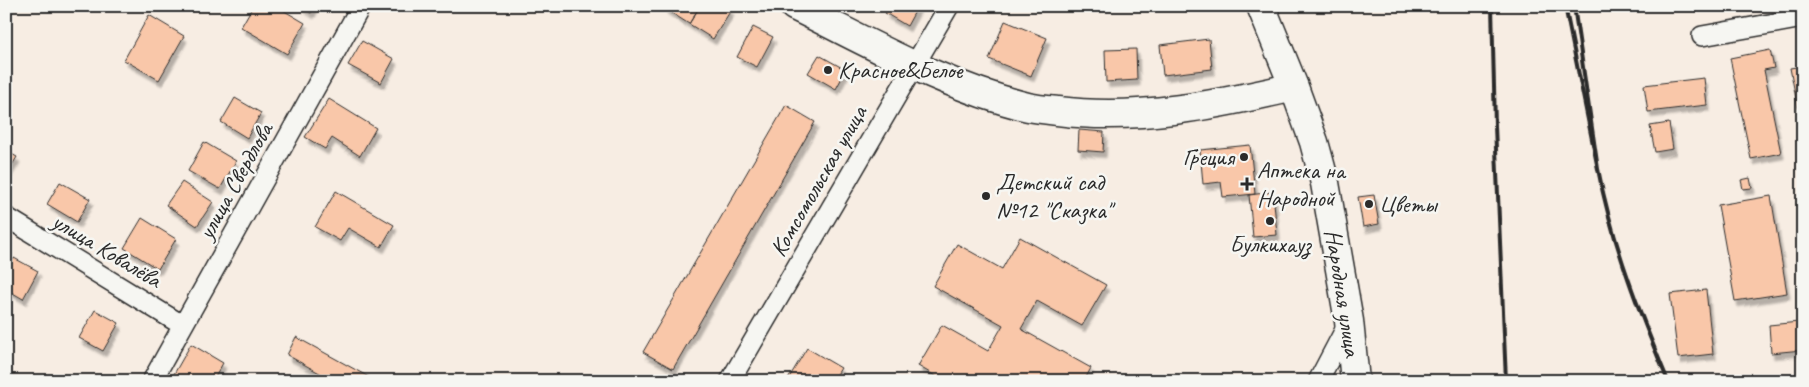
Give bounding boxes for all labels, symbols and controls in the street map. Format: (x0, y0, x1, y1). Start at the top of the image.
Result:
place label: Красное&Белое (838, 55, 964, 85)
marker: Красное&Белое (822, 64, 834, 76)
street label: Комсомольская улица (763, 99, 874, 262)
street label: улица Свердлова (190, 116, 280, 246)
place label: Греция (1183, 142, 1236, 172)
marker: Греция (1238, 151, 1250, 163)
place label: Аптека на Народной (1257, 155, 1347, 213)
place label: Детский сад №12 "Сказка" (996, 167, 1117, 225)
marker: Аптека на Народной (1241, 178, 1253, 190)
place label: Цветы (1379, 189, 1439, 219)
marker: Детский сад №12 "Сказка" (980, 190, 992, 202)
marker: Цветы (1363, 198, 1375, 210)
street label: улица Ковалёва (45, 205, 168, 295)
marker: Булкихауз (1264, 215, 1276, 227)
street label: Народная улица (1318, 227, 1368, 360)
place label: Булкихауз (1230, 229, 1313, 260)

